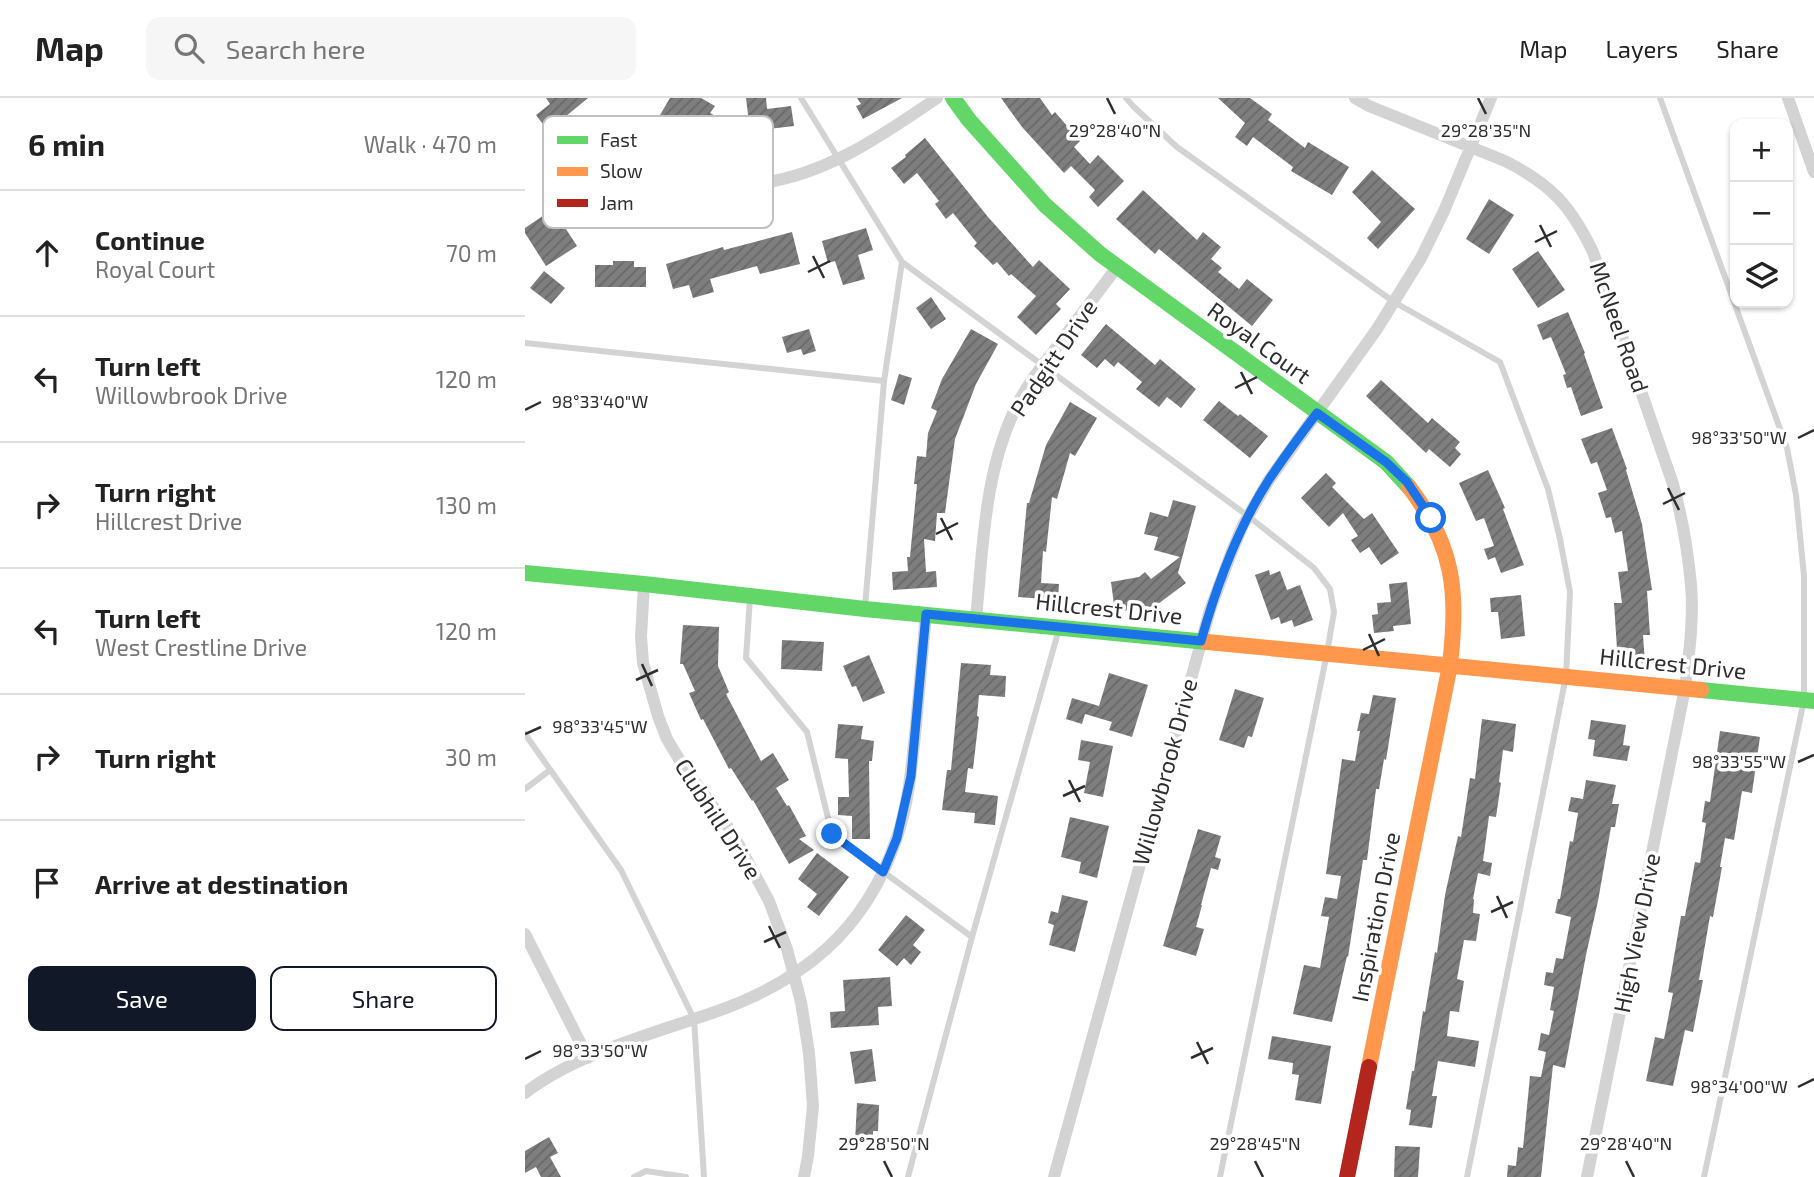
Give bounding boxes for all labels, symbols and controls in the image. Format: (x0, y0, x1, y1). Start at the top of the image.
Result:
search box (146, 17, 636, 80)
text: Map (35, 28, 104, 68)
icon: search (170, 29, 208, 67)
text: Search here (226, 33, 365, 64)
text: Map (1519, 34, 1567, 63)
text: Layers (1605, 34, 1678, 63)
text: Share (1716, 34, 1779, 63)
legend (543, 116, 773, 228)
text: 29°28'40"N (1069, 119, 1161, 141)
text: 29°28'35"N (1441, 119, 1531, 141)
map controls (1730, 119, 1793, 308)
button: + (1730, 119, 1793, 182)
text: 6 min (28, 126, 105, 162)
text: Fast (600, 128, 637, 151)
text: Walk · 470 m (364, 130, 497, 158)
text: Slow (600, 159, 643, 182)
button: − (1730, 182, 1793, 245)
text: Jam (600, 191, 634, 214)
text: Continue (95, 224, 205, 255)
icon: ahead (28, 234, 66, 272)
text: 70 m (446, 239, 497, 267)
button: layers (1730, 245, 1793, 308)
text: Royal Court (95, 255, 215, 283)
street label: McNeel Road (1584, 257, 1655, 396)
street label: Padgitt Drive (1004, 294, 1103, 421)
street label: Royal Court (1203, 295, 1317, 389)
text: Turn left (95, 350, 201, 381)
icon: left (28, 360, 66, 398)
text: 120 m (436, 365, 497, 393)
text: Willowbrook Drive (95, 381, 288, 409)
text: 98°33'40"W (552, 390, 648, 412)
text: 98°33'50"W (1691, 426, 1787, 448)
text: Turn right (95, 476, 216, 507)
icon: right (28, 486, 66, 524)
text: 130 m (436, 491, 497, 519)
route start (1415, 502, 1446, 533)
text: Hillcrest Drive (95, 507, 242, 535)
street label: Hillcrest Drive (1034, 586, 1184, 630)
text: Turn left (95, 602, 201, 633)
icon: left (28, 612, 66, 650)
text: 120 m (436, 617, 497, 645)
text: West Crestline Drive (95, 633, 307, 661)
street label: Hillcrest Drive (1598, 641, 1748, 685)
street label: Willowbrook Drive (1126, 675, 1202, 868)
text: 98°33'45"W (552, 715, 648, 737)
icon: right (28, 738, 66, 776)
text: Turn right (95, 742, 216, 773)
text: 30 m (445, 743, 497, 771)
text: 98°33'55"W (1692, 750, 1786, 772)
street label: Clubhill Drive (670, 753, 768, 884)
route end (816, 818, 847, 849)
street label: Inspiration Drive (1345, 829, 1405, 1004)
street label: High View Drive (1607, 851, 1665, 1015)
icon: arrive (28, 864, 66, 902)
text: Arrive at destination (95, 868, 348, 899)
button: Save (28, 966, 256, 1031)
button: Share (270, 966, 497, 1031)
text: 98°33'50"W (552, 1039, 648, 1061)
text: 98°34'00"W (1690, 1075, 1788, 1097)
text: 29°28'50"N (838, 1132, 930, 1154)
text: 29°28'45"N (1209, 1132, 1301, 1154)
text: 29°28'40"N (1580, 1132, 1672, 1154)

